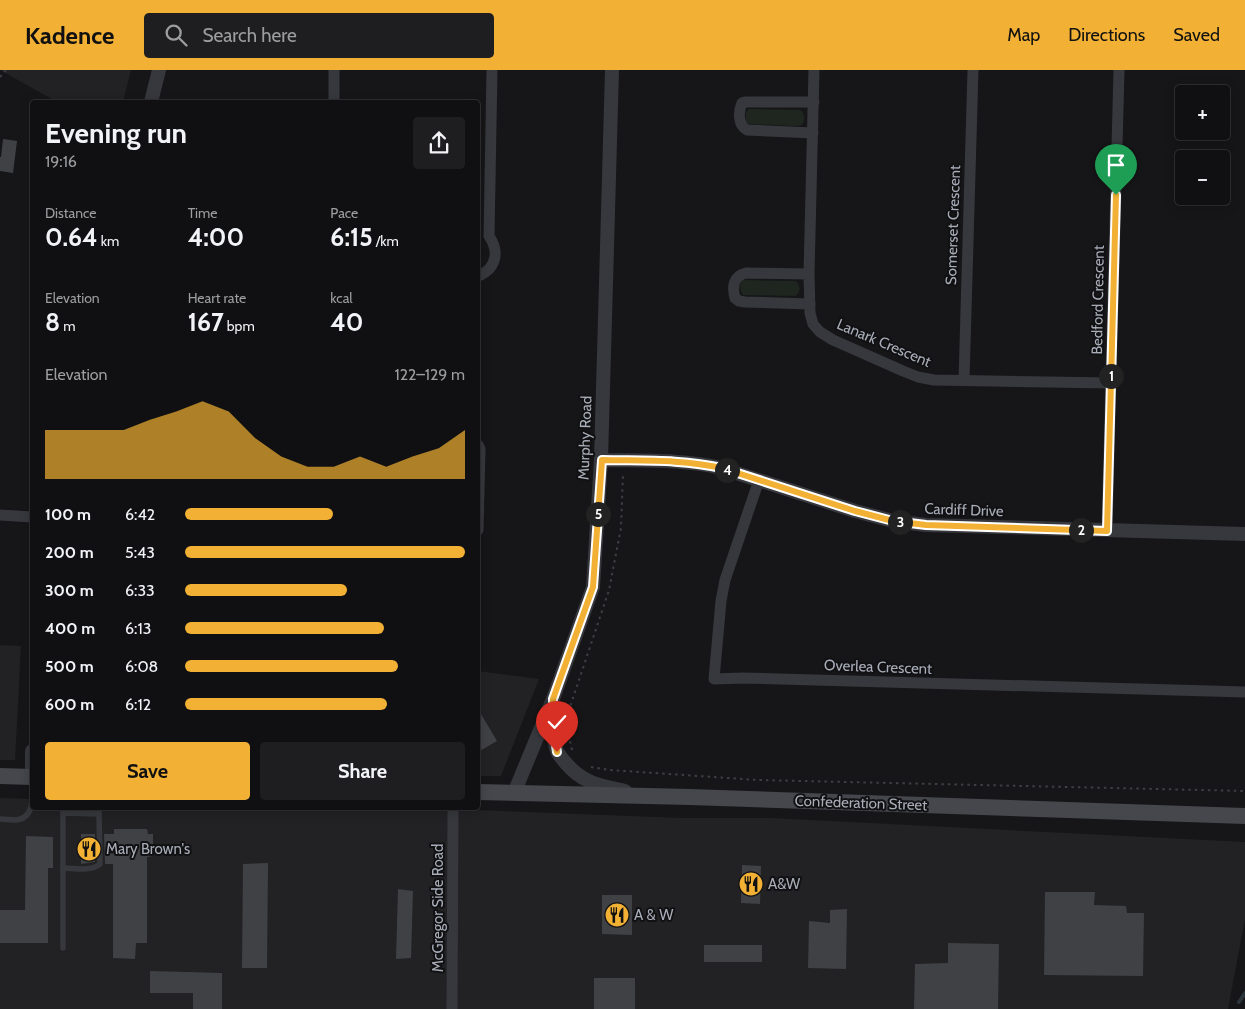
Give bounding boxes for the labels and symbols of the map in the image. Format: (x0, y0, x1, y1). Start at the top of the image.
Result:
pin (1095, 144, 1137, 195)
street label: Somerset Crescent (942, 165, 964, 285)
street label: Bedford Crescent (1088, 245, 1108, 355)
street label: Lanark Crescent (834, 315, 934, 371)
pin: 1 (1098, 364, 1124, 388)
street label: Murphy Road (575, 396, 595, 480)
pin: 4 (714, 458, 740, 482)
street label: Cardiff Drive (924, 500, 1004, 520)
pin: 5 (586, 502, 610, 526)
pin: 3 (888, 510, 912, 534)
pin: 2 (1068, 518, 1094, 542)
street label: Overlea Crescent (824, 656, 932, 678)
pin (536, 701, 578, 752)
street label: Confederation Street (794, 792, 928, 814)
restaurant icon: Mary Brown's (76, 836, 102, 862)
place label: Mary Brown's (106, 840, 190, 858)
street label: McGregor Side Road (429, 844, 447, 972)
restaurant icon: A&W (738, 871, 764, 897)
place label: A&W (768, 875, 801, 893)
restaurant icon: A & W (604, 902, 630, 928)
place label: A & W (634, 906, 674, 924)

